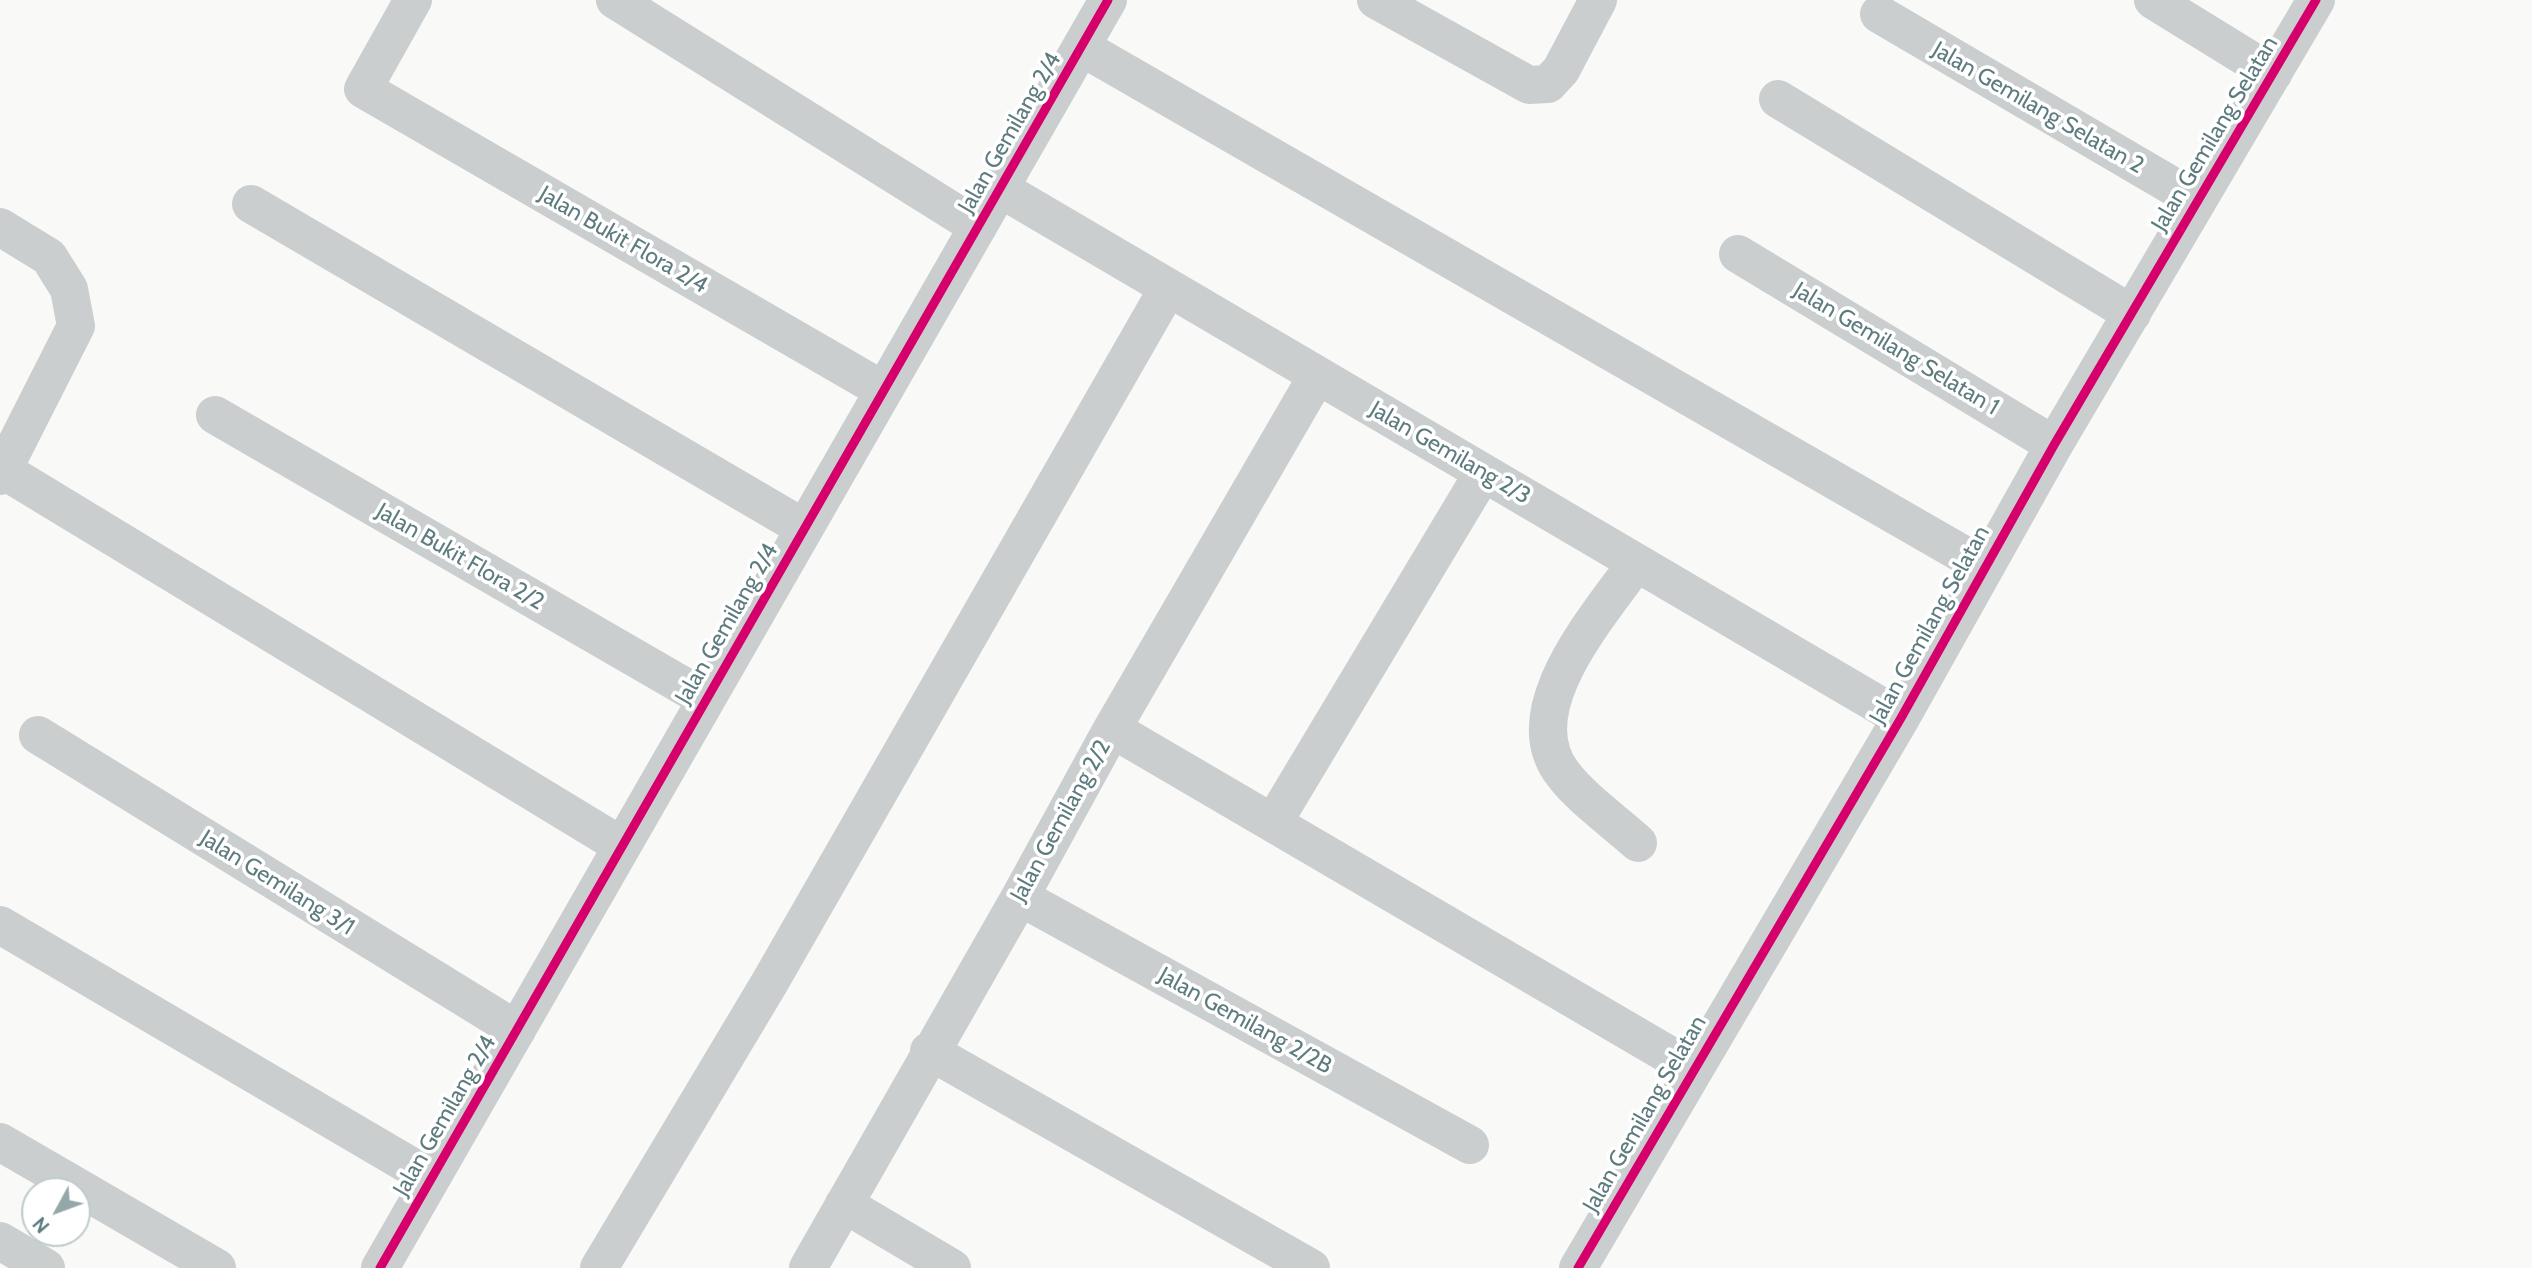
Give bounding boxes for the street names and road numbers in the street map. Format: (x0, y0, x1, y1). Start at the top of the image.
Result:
street label: Jalan Gemilang Selatan (2146, 32, 2284, 236)
street label: Jalan Gemilang Selatan 2 (1927, 36, 2149, 180)
street label: Jalan Gemilang 2/4 (953, 48, 1067, 218)
street label: Jalan Bukit Flora 2/4 (534, 181, 712, 299)
street label: Jalan Gemilang Selatan 1 (1788, 277, 2004, 421)
street label: Jalan Gemilang 2/3 (1365, 396, 1535, 510)
street label: Jalan Bukit Flora 2/2 (371, 498, 549, 616)
street label: Jalan Gemilang Selatan (1864, 521, 1996, 729)
street label: Jalan Gemilang 2/4 (670, 539, 784, 709)
street label: Jalan Gemilang 2/2 (1005, 735, 1117, 907)
street label: Jalan Gemilang 3/1 (195, 824, 359, 942)
street label: Jalan Gemilang 2/2B (1153, 962, 1337, 1080)
street label: Jalan Gemilang Selatan (1577, 1011, 1713, 1217)
street label: Jalan Gemilang 2/4 (388, 1031, 502, 1201)

